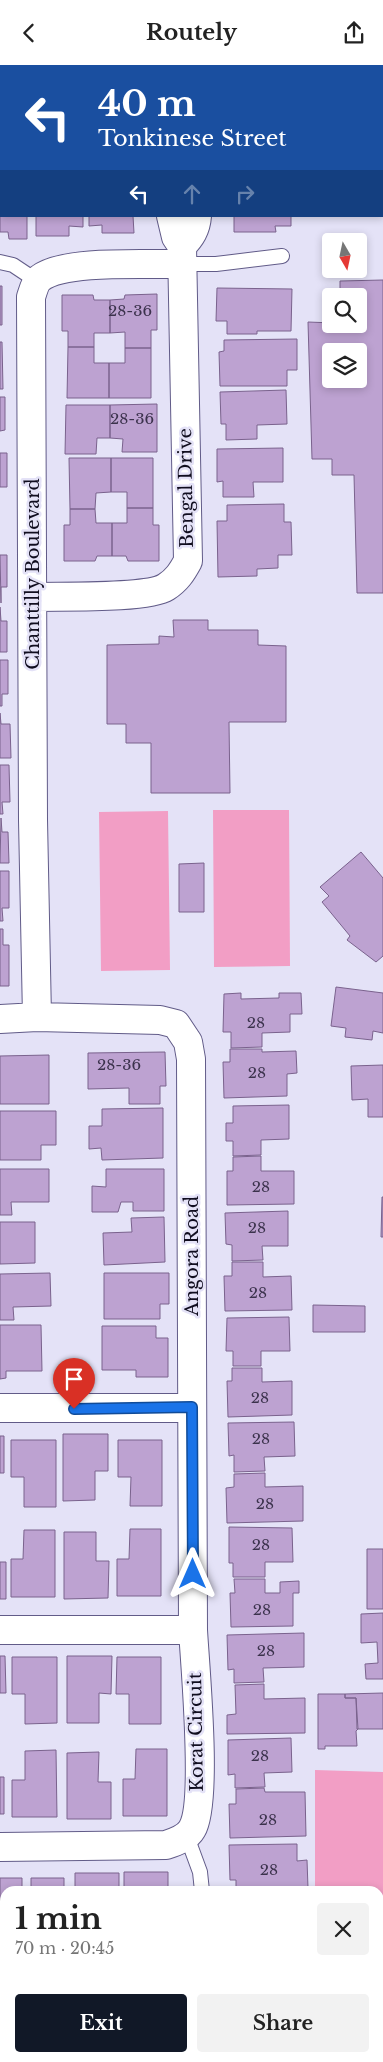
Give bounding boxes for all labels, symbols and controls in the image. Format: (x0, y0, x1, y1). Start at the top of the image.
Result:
icon: back (15, 19, 43, 47)
text: Routely (146, 19, 237, 46)
icon: share (340, 19, 368, 47)
text: 40 m (98, 82, 196, 125)
icon: left (15, 85, 80, 150)
text: Tonkinese Street (98, 125, 287, 152)
icon: left (125, 180, 153, 208)
icon: ahead (178, 180, 206, 208)
icon: right (231, 180, 259, 208)
north arrow (322, 233, 368, 277)
map controls (322, 233, 367, 388)
button: search (322, 288, 367, 333)
house number: 28-36 (108, 301, 152, 320)
button: layers (322, 343, 367, 388)
house number: 28-36 (110, 409, 154, 428)
street label: Bengal Drive (174, 428, 198, 548)
street label: Chanttilly Boulevard (22, 478, 44, 670)
house number: 28 (247, 1013, 265, 1032)
house number: 28-36 (97, 1055, 141, 1074)
house number: 28 (248, 1063, 266, 1082)
house number: 28 (252, 1177, 270, 1196)
street label: Angora Road (181, 1196, 203, 1317)
house number: 28 (248, 1218, 266, 1237)
house number: 28 (249, 1283, 267, 1302)
pin (53, 1358, 95, 1409)
icon: arrive (60, 1365, 88, 1393)
house number: 28 (251, 1388, 269, 1407)
house number: 28 (252, 1429, 270, 1448)
house number: 28 (256, 1494, 274, 1513)
house number: 28 (252, 1535, 270, 1554)
position arrow (166, 1547, 218, 1599)
house number: 28 (253, 1600, 271, 1619)
house number: 28 (257, 1641, 275, 1660)
street label: Korat Circuit (184, 1672, 208, 1792)
house number: 28 (251, 1746, 269, 1765)
house number: 28 (259, 1810, 277, 1829)
house number: 28 (260, 1860, 278, 1879)
text: 1 min (15, 1900, 102, 1937)
button: close (317, 1903, 369, 1955)
text: 70 m · 20:45 (15, 1938, 114, 1958)
button: Exit (15, 1994, 187, 2052)
button: Share (197, 1994, 369, 2052)

